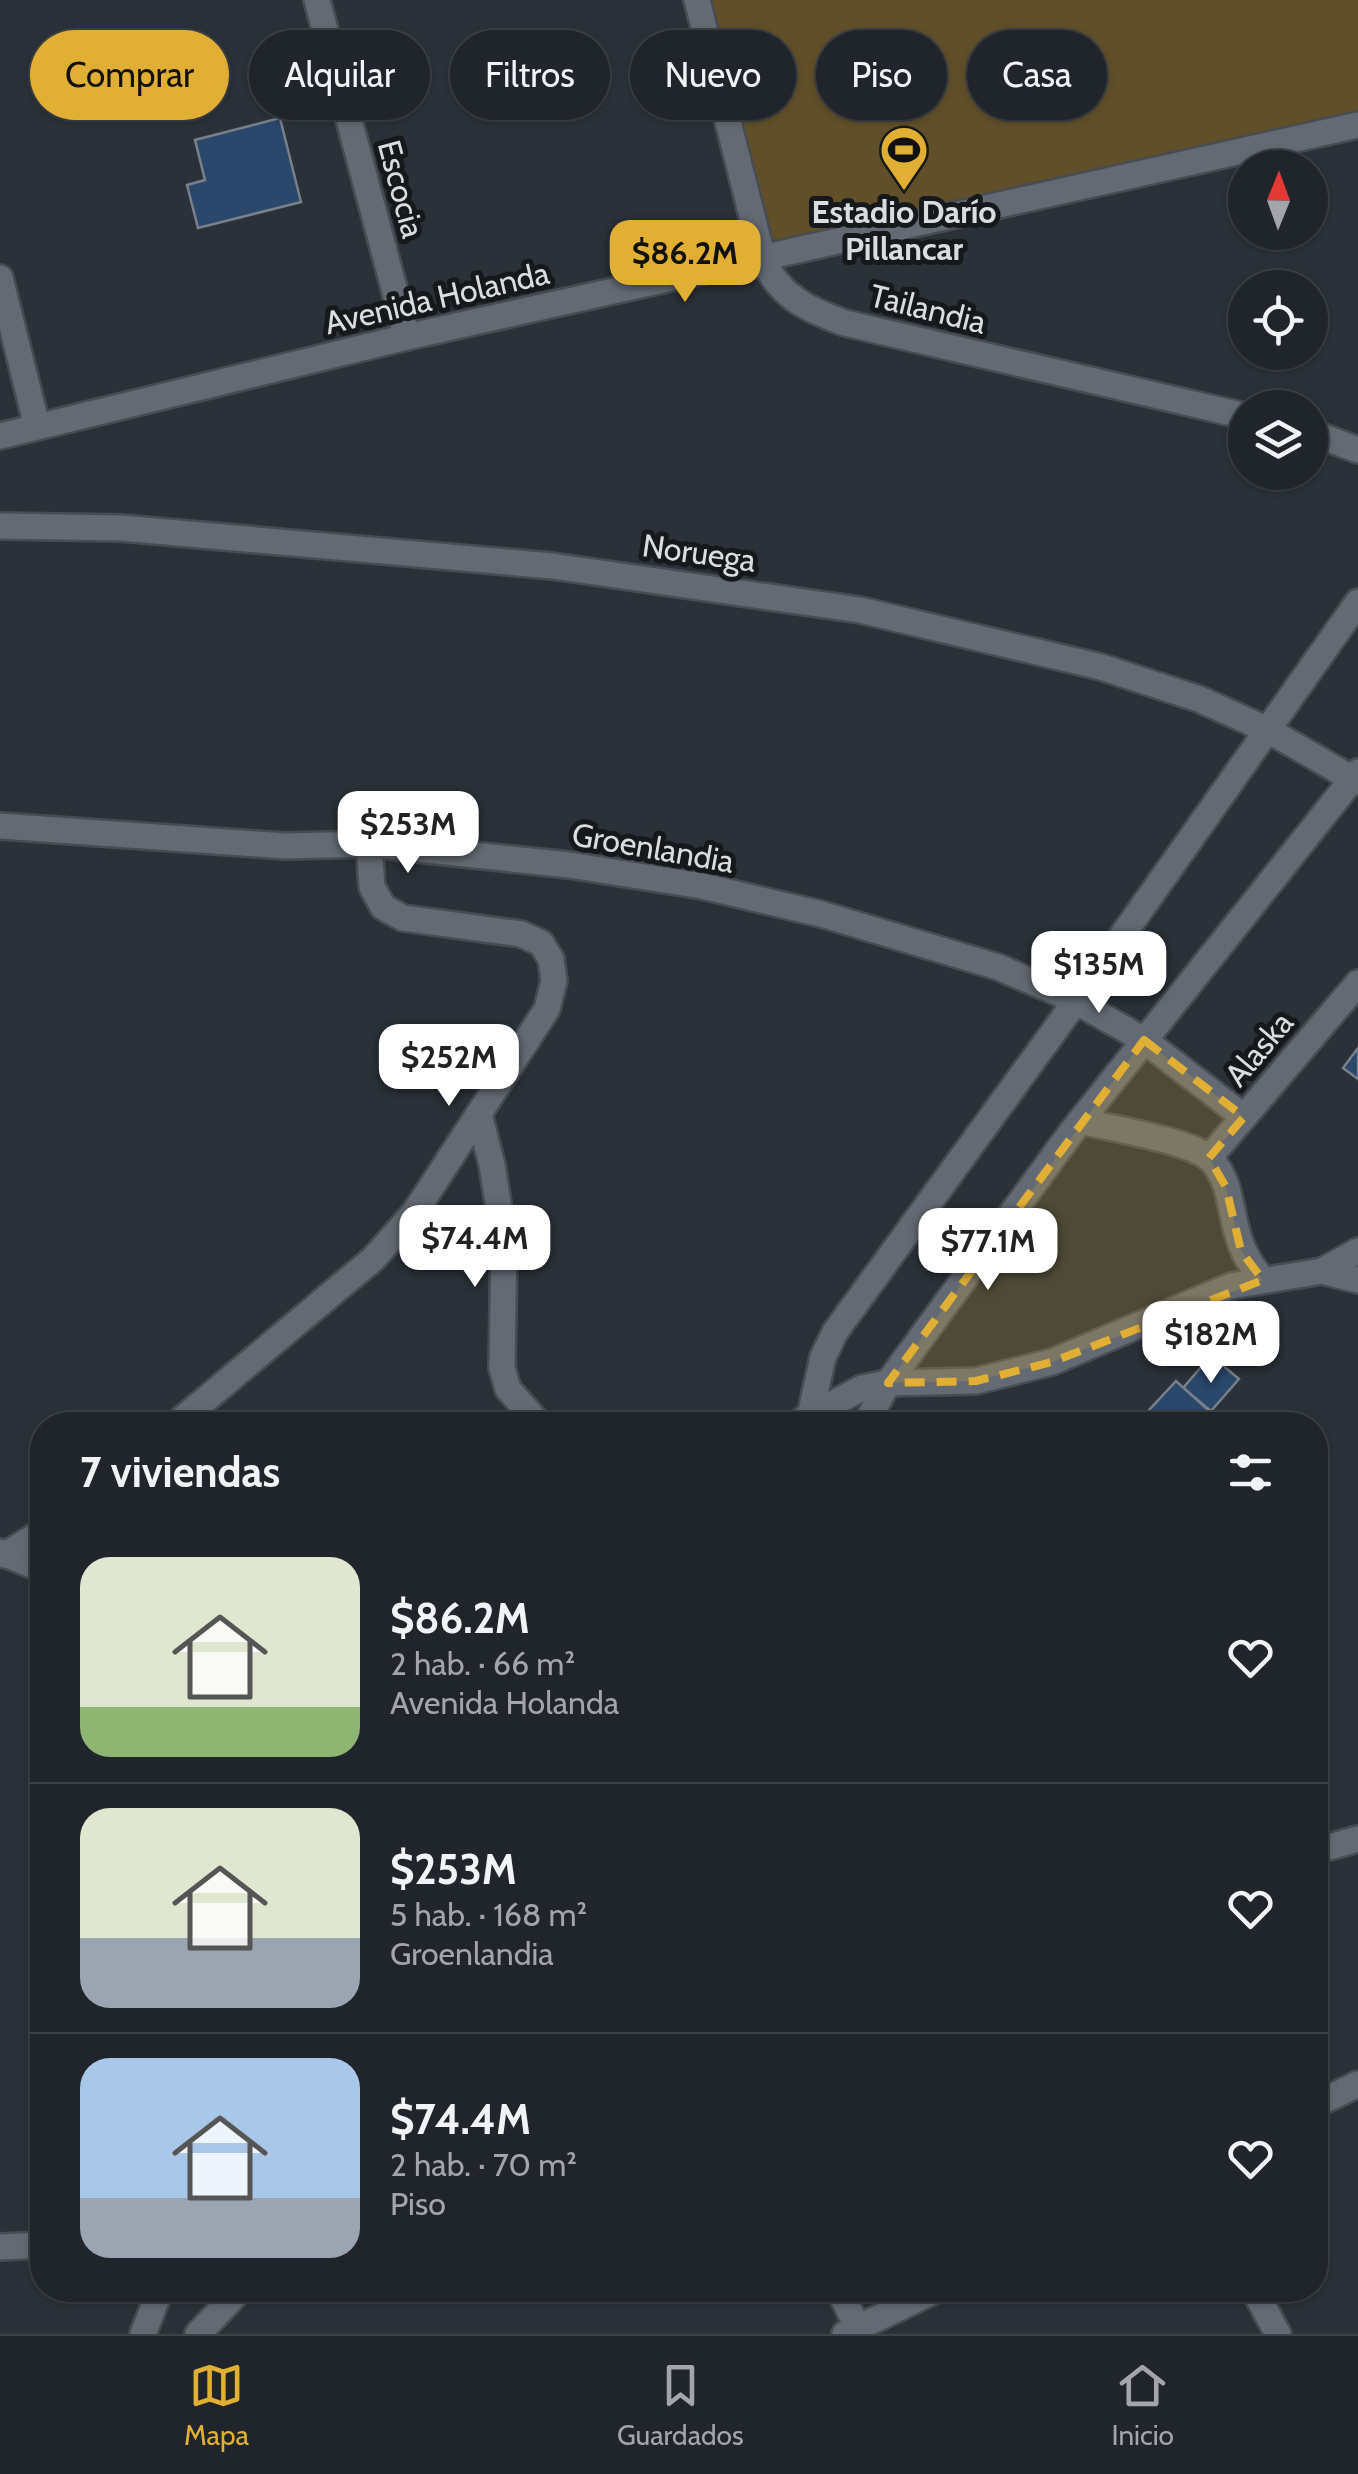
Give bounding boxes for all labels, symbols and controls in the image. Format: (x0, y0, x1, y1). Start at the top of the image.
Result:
chip: Comprar (30, 30, 229, 120)
chip: Alquilar (249, 30, 430, 120)
chip: Filtros (450, 30, 610, 120)
chip: Nuevo (630, 30, 796, 120)
chip: Piso (816, 30, 947, 120)
chip: Casa (967, 30, 1107, 120)
sports icon: Estadio Darío Pillancar (878, 124, 930, 192)
street label: Escocia (370, 136, 433, 243)
north arrow (1228, 150, 1328, 250)
map controls (1228, 150, 1328, 490)
place label: Estadio Darío Pillancar (811, 192, 997, 268)
pin: $86.2M (604, 220, 766, 305)
text: $86.2M (632, 233, 738, 272)
street label: Avenida Holanda (321, 253, 554, 342)
button: locate (1228, 270, 1328, 370)
street label: Tailandia (866, 275, 991, 342)
button: layers (1228, 390, 1328, 490)
street label: Noruega (640, 525, 759, 580)
pin: $253M (338, 791, 478, 876)
text: $253M (360, 804, 456, 843)
street label: Groenlandia (569, 814, 738, 881)
pin: $135M (1029, 931, 1169, 1016)
text: $135M (1053, 944, 1145, 983)
street label: Alaska (1216, 1003, 1301, 1094)
pin: $252M (379, 1024, 519, 1109)
text: $252M (401, 1037, 497, 1076)
pin: $74.4M (394, 1205, 556, 1290)
pin: $77.1M (907, 1208, 1069, 1293)
text: $74.4M (421, 1218, 529, 1257)
text: $77.1M (940, 1221, 1036, 1260)
pin: $182M (1141, 1301, 1281, 1386)
text: $182M (1164, 1314, 1258, 1353)
icon: filters (1223, 1445, 1278, 1500)
text: 7 viviendas (80, 1446, 280, 1498)
text: $86.2M (390, 1592, 530, 1644)
icon: home (160, 1597, 280, 1717)
icon: heart (1223, 1630, 1278, 1685)
text: 2 hab. · 66 m² (390, 1644, 575, 1683)
text: Avenida Holanda (390, 1683, 619, 1722)
text: $253M (390, 1843, 517, 1895)
icon: home (160, 1848, 280, 1968)
icon: heart (1223, 1881, 1278, 1936)
text: 5 hab. · 168 m² (390, 1895, 587, 1934)
text: Groenlandia (390, 1934, 554, 1973)
text: $74.4M (390, 2093, 531, 2145)
icon: home (160, 2098, 280, 2218)
icon: heart (1223, 2131, 1278, 2186)
text: 2 hab. · 70 m² (390, 2145, 577, 2184)
text: Piso (390, 2184, 446, 2223)
tab: Mapa (184, 2358, 249, 2452)
tab: Guardados (617, 2358, 744, 2452)
tab: Inicio (1112, 2358, 1174, 2452)

